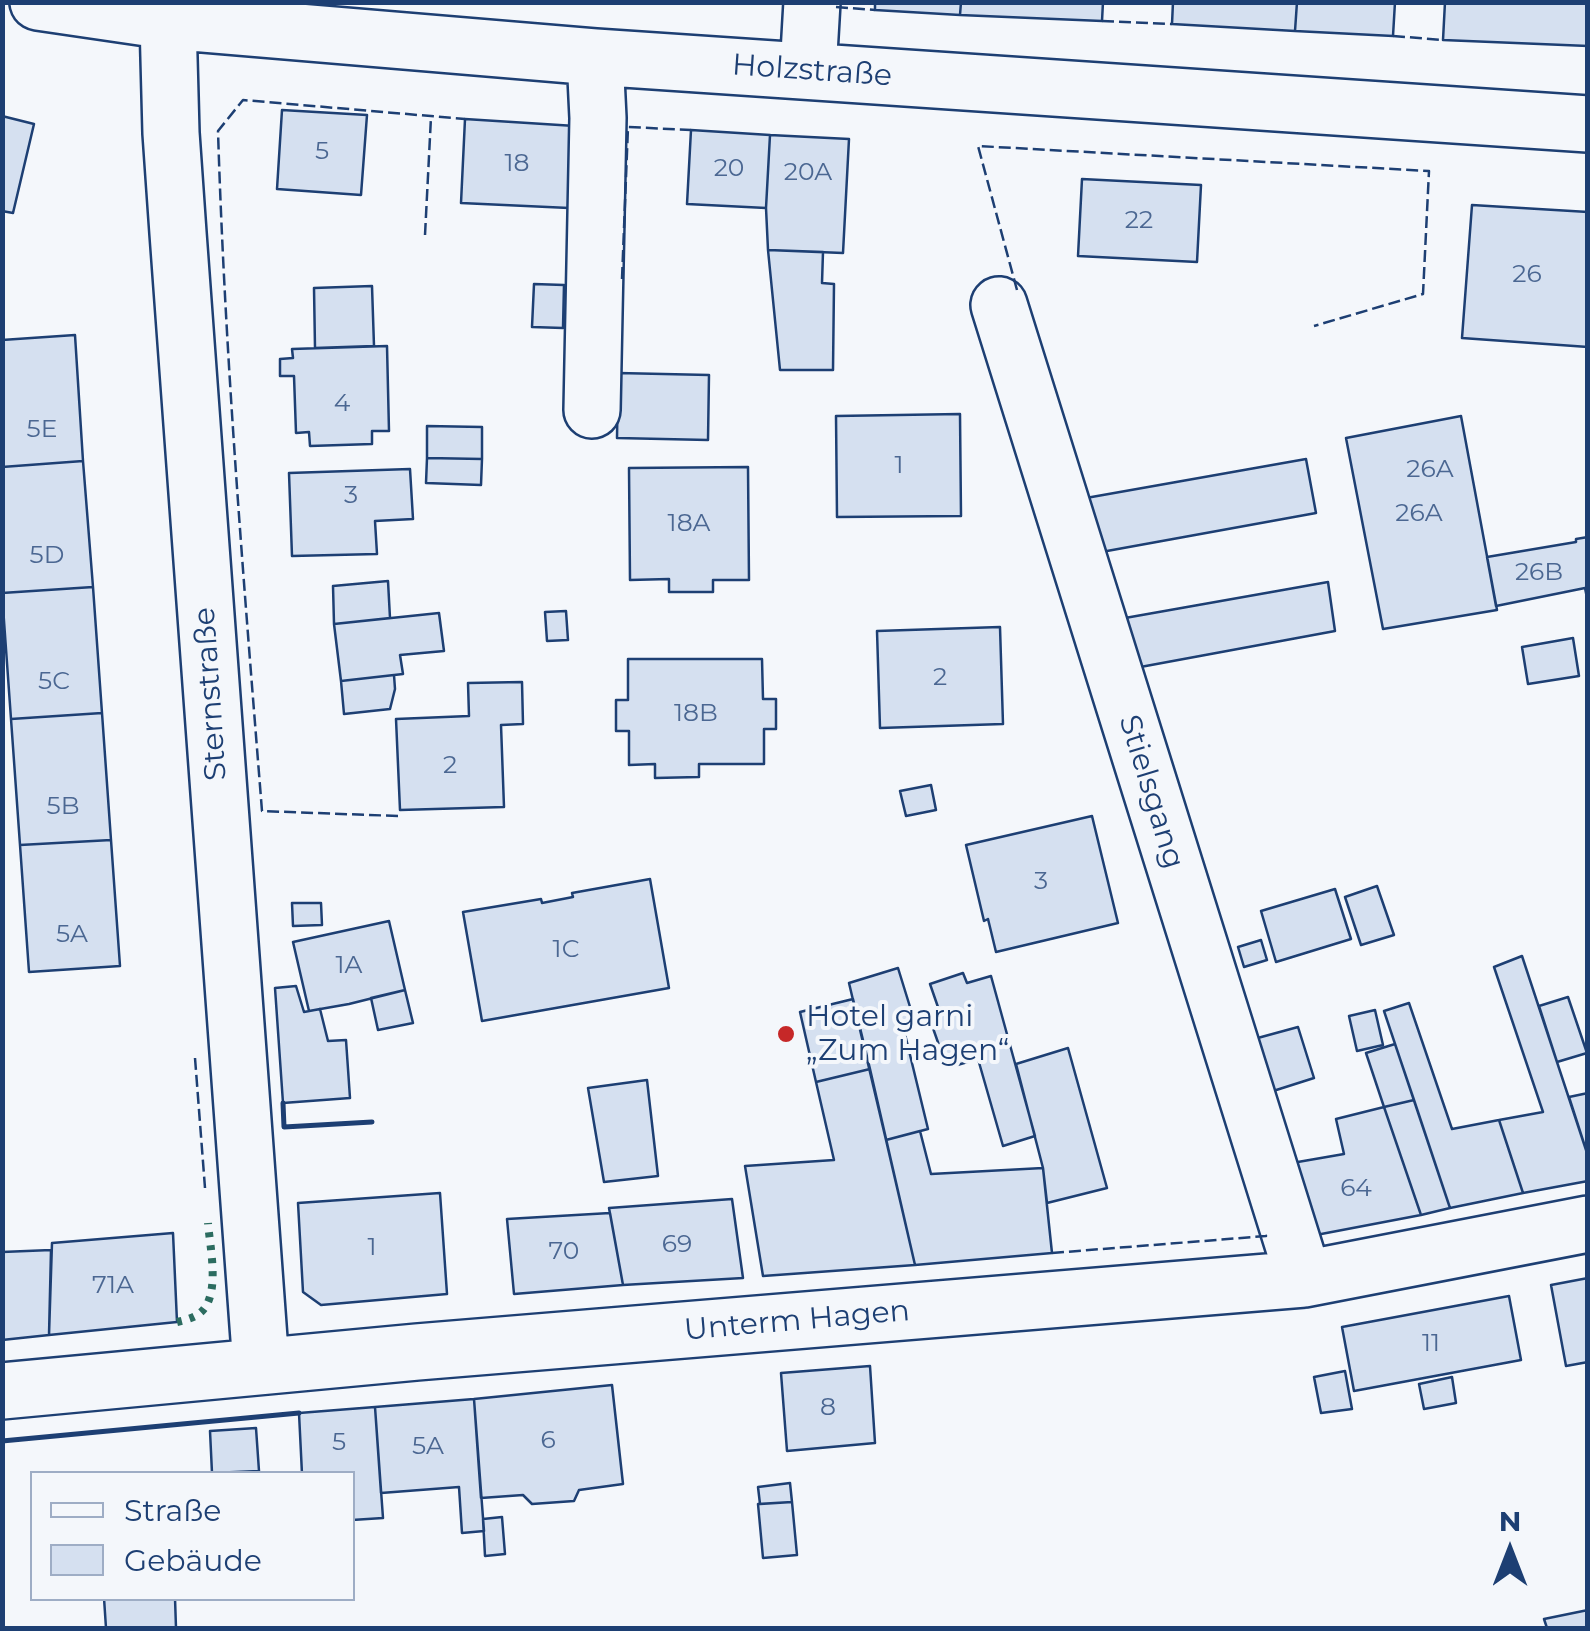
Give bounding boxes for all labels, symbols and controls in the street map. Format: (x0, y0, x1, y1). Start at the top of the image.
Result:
street label: Holzstraße (731, 47, 893, 95)
house number: 5 (315, 137, 329, 167)
house number: 18 (505, 149, 529, 179)
house number: 20 (714, 154, 744, 184)
house number: 20A (784, 158, 832, 188)
house number: 22 (1125, 206, 1153, 236)
house number: 26 (1512, 260, 1542, 290)
house number: 4 (334, 389, 350, 419)
house number: 5E (27, 415, 57, 445)
house number: 1 (894, 451, 904, 481)
house number: 26A (1406, 455, 1454, 485)
house number: 3 (344, 481, 358, 511)
house number: 26A (1395, 499, 1443, 529)
house number: 18A (668, 509, 710, 539)
house number: 5D (30, 541, 64, 571)
house number: 26B (1515, 558, 1563, 588)
street label: Sternstraße (187, 606, 235, 782)
house number: 2 (933, 663, 947, 693)
house number: 5C (38, 667, 70, 697)
house number: 18B (674, 699, 718, 729)
street label: Stielsgang (1111, 711, 1191, 873)
house number: 2 (443, 751, 457, 781)
house number: 5B (47, 792, 79, 822)
house number: 3 (1034, 867, 1048, 897)
house number: 5A (56, 920, 88, 950)
house number: 1C (553, 935, 579, 965)
house number: 1A (336, 951, 362, 981)
place label: Hotel garni „Zum Hagen“ (806, 999, 1009, 1070)
marker: Hotel garni „Zum Hagen“ (775, 1023, 797, 1045)
house number: 64 (1340, 1174, 1372, 1204)
house number: 69 (662, 1230, 692, 1260)
house number: 1 (367, 1233, 377, 1263)
house number: 70 (549, 1237, 579, 1267)
house number: 71A (92, 1271, 134, 1301)
street label: Unterm Hagen (683, 1293, 911, 1349)
house number: 11 (1422, 1329, 1440, 1359)
house number: 8 (820, 1393, 836, 1423)
house number: 6 (540, 1426, 556, 1456)
house number: 5 (332, 1428, 346, 1458)
house number: 5A (412, 1432, 444, 1462)
legend (30, 1471, 355, 1601)
text: Straße (124, 1492, 221, 1529)
north arrow (1460, 1501, 1560, 1601)
text: N (1499, 1504, 1521, 1538)
text: Gebäude (124, 1542, 262, 1579)

